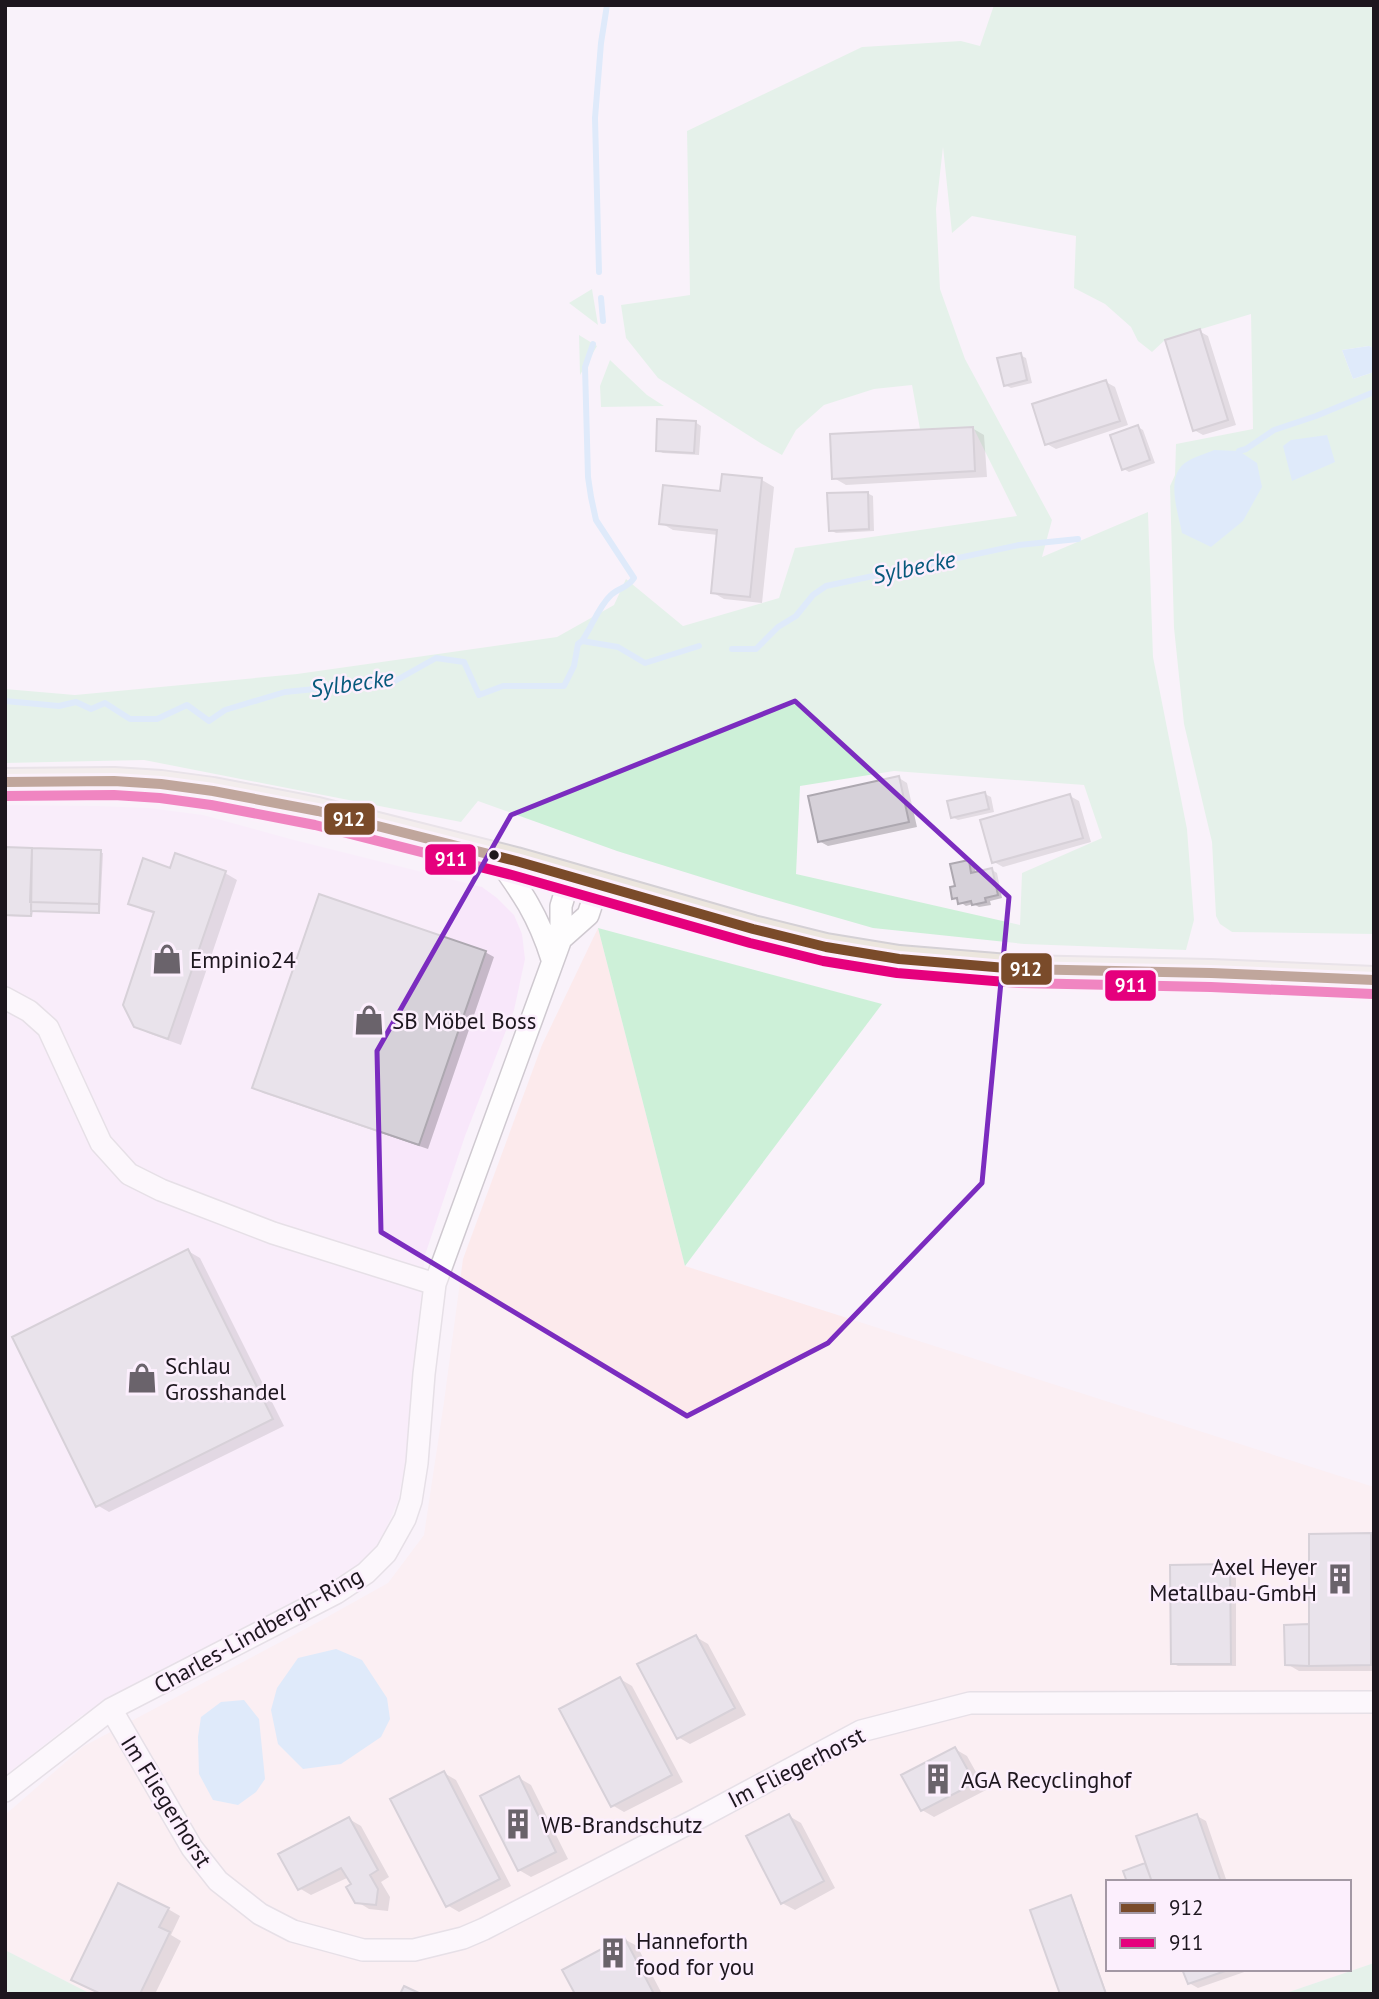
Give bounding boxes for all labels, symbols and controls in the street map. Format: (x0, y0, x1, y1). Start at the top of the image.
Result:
water label: Sylbecke (870, 543, 958, 591)
water label: Sylbecke (308, 662, 396, 704)
line badge: 912 (323, 802, 376, 836)
text: 912 (333, 807, 365, 831)
line badge: 911 (424, 843, 477, 876)
text: 911 (435, 847, 467, 871)
unlabelled marker (487, 848, 501, 862)
shop icon: Empinio24 (150, 942, 184, 976)
place label: Empinio24 (190, 945, 296, 974)
line badge: 912 (1000, 952, 1053, 986)
text: 912 (1010, 957, 1042, 981)
line badge: 911 (1104, 969, 1157, 1002)
text: 911 (1115, 973, 1147, 997)
shop icon: SB Möbel Boss (352, 1003, 386, 1037)
place label: SB Möbel Boss (392, 1006, 536, 1035)
place label: Schlau Grosshandel (165, 1351, 286, 1406)
shop icon: Schlau Grosshandel (125, 1361, 159, 1395)
place label: Axel Heyer Metallbau-GmbH (1149, 1552, 1317, 1607)
street label: Charles-Lindbergh-Ring (149, 1561, 367, 1699)
building icon: Axel Heyer Metallbau-GmbH (1323, 1562, 1357, 1596)
street label: Im Fliegerhorst (723, 1720, 869, 1814)
street label: Im Fliegerhorst (115, 1730, 219, 1872)
building icon: AGA Recyclinghof (921, 1762, 955, 1796)
place label: AGA Recyclinghof (961, 1765, 1133, 1794)
building icon: WB-Brandschutz (501, 1807, 535, 1841)
place label: WB-Brandschutz (541, 1810, 702, 1839)
legend (1106, 1880, 1351, 1971)
text: 912 (1169, 1894, 1203, 1921)
place label: Hanneforth food for you (636, 1926, 755, 1981)
text: 911 (1169, 1929, 1203, 1956)
building icon: Hanneforth food for you (596, 1936, 630, 1970)

